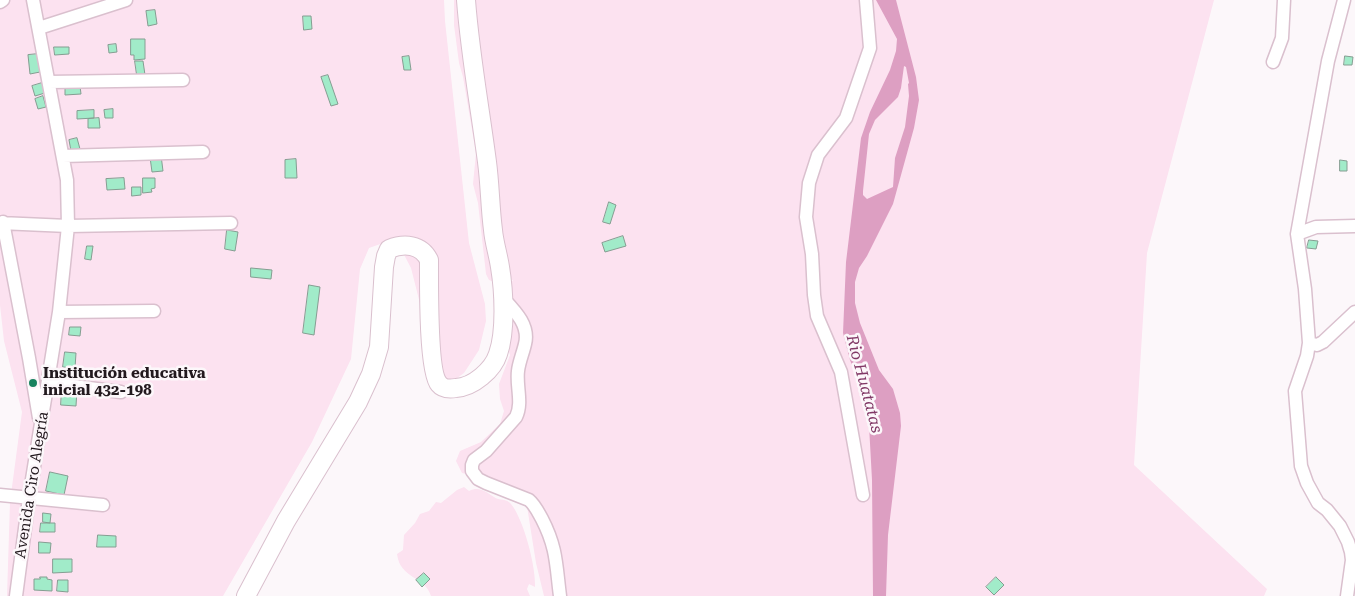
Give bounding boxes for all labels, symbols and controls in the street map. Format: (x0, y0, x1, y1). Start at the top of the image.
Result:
water label: Rio Huatatas (842, 333, 886, 435)
place label: Institución educativa inicial 432-198 (43, 365, 206, 400)
marker: Institución educativa inicial 432-198 (27, 377, 39, 389)
street label: Avenida Ciro Alegría (11, 410, 53, 560)

